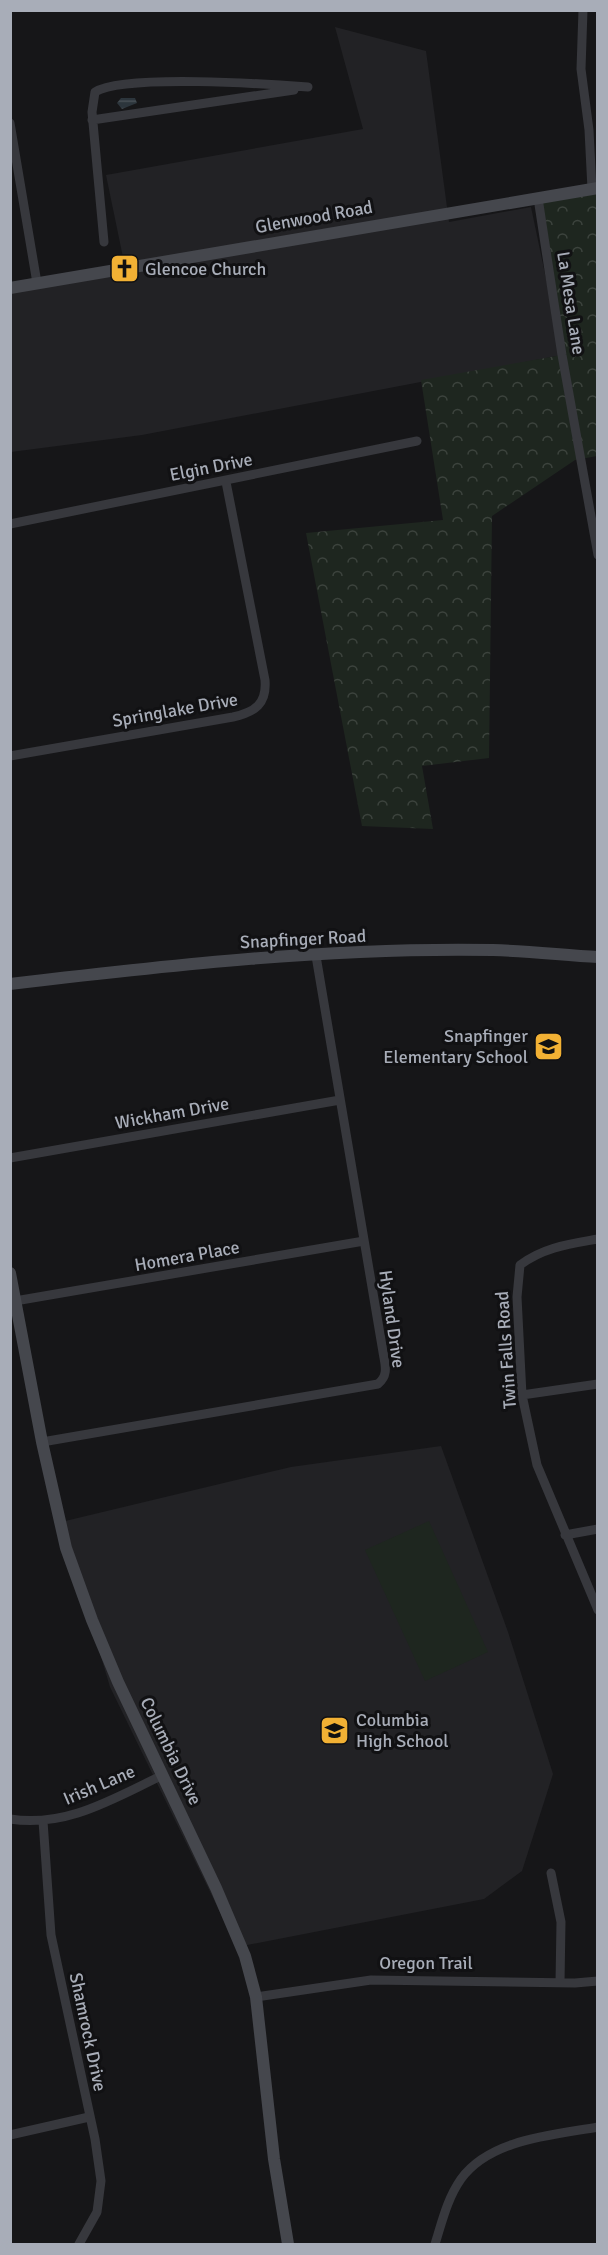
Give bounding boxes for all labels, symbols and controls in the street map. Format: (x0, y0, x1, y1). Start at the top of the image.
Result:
street label: Glenwood Road (254, 196, 374, 238)
street label: La Mesa Lane (552, 250, 590, 356)
church icon: Glencoe Church (108, 253, 140, 285)
place label: Glencoe Church (145, 258, 266, 280)
street label: Elgin Drive (168, 448, 254, 486)
street label: Springlake Drive (111, 688, 239, 732)
street label: Snapfinger Road (239, 925, 367, 953)
place label: Snapfinger Elementary School (383, 1025, 528, 1068)
school or university icon: Snapfinger Elementary School (533, 1030, 565, 1062)
street label: Wickham Drive (113, 1092, 231, 1134)
street label: Homera Place (133, 1236, 241, 1276)
street label: Hyland Drive (374, 1269, 410, 1369)
street label: Twin Falls Road (491, 1290, 521, 1410)
street label: Columbia Drive (135, 1694, 207, 1808)
place label: Columbia High School (356, 1709, 449, 1752)
school or university icon: Columbia High School (319, 1714, 351, 1746)
street label: Irish Lane (60, 1760, 138, 1810)
street label: Oregon Trail (379, 1952, 473, 1974)
street label: Shamrock Drive (65, 1971, 111, 2093)

